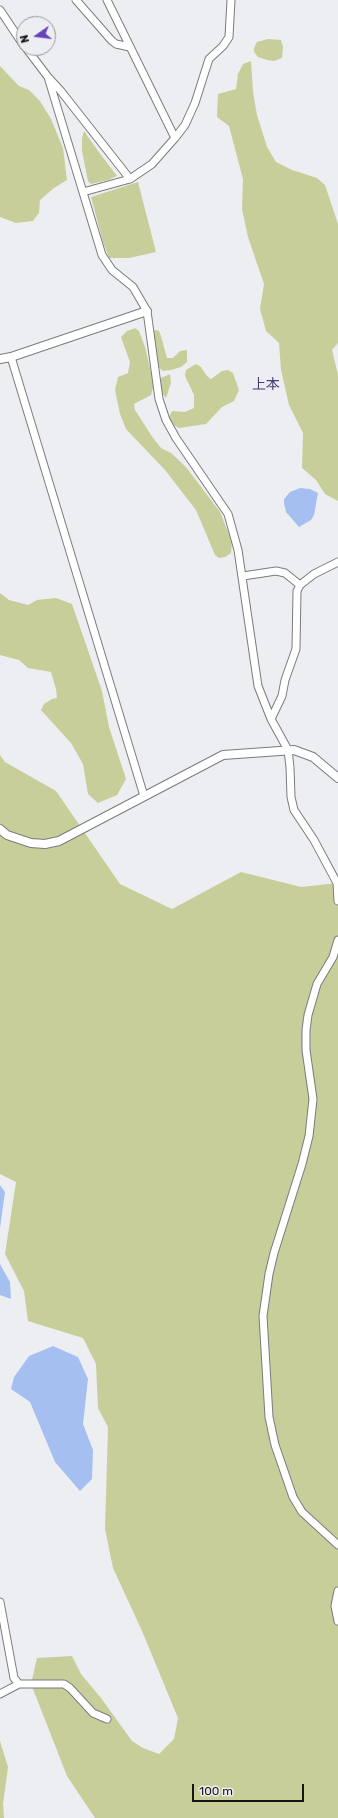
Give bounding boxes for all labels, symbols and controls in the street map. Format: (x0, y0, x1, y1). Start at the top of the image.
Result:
north arrow (16, 16, 56, 56)
text: N (18, 33, 32, 44)
district label: 上本 (252, 377, 280, 393)
scale bar (194, 1776, 306, 1802)
text: 100 m (199, 1784, 233, 1798)

